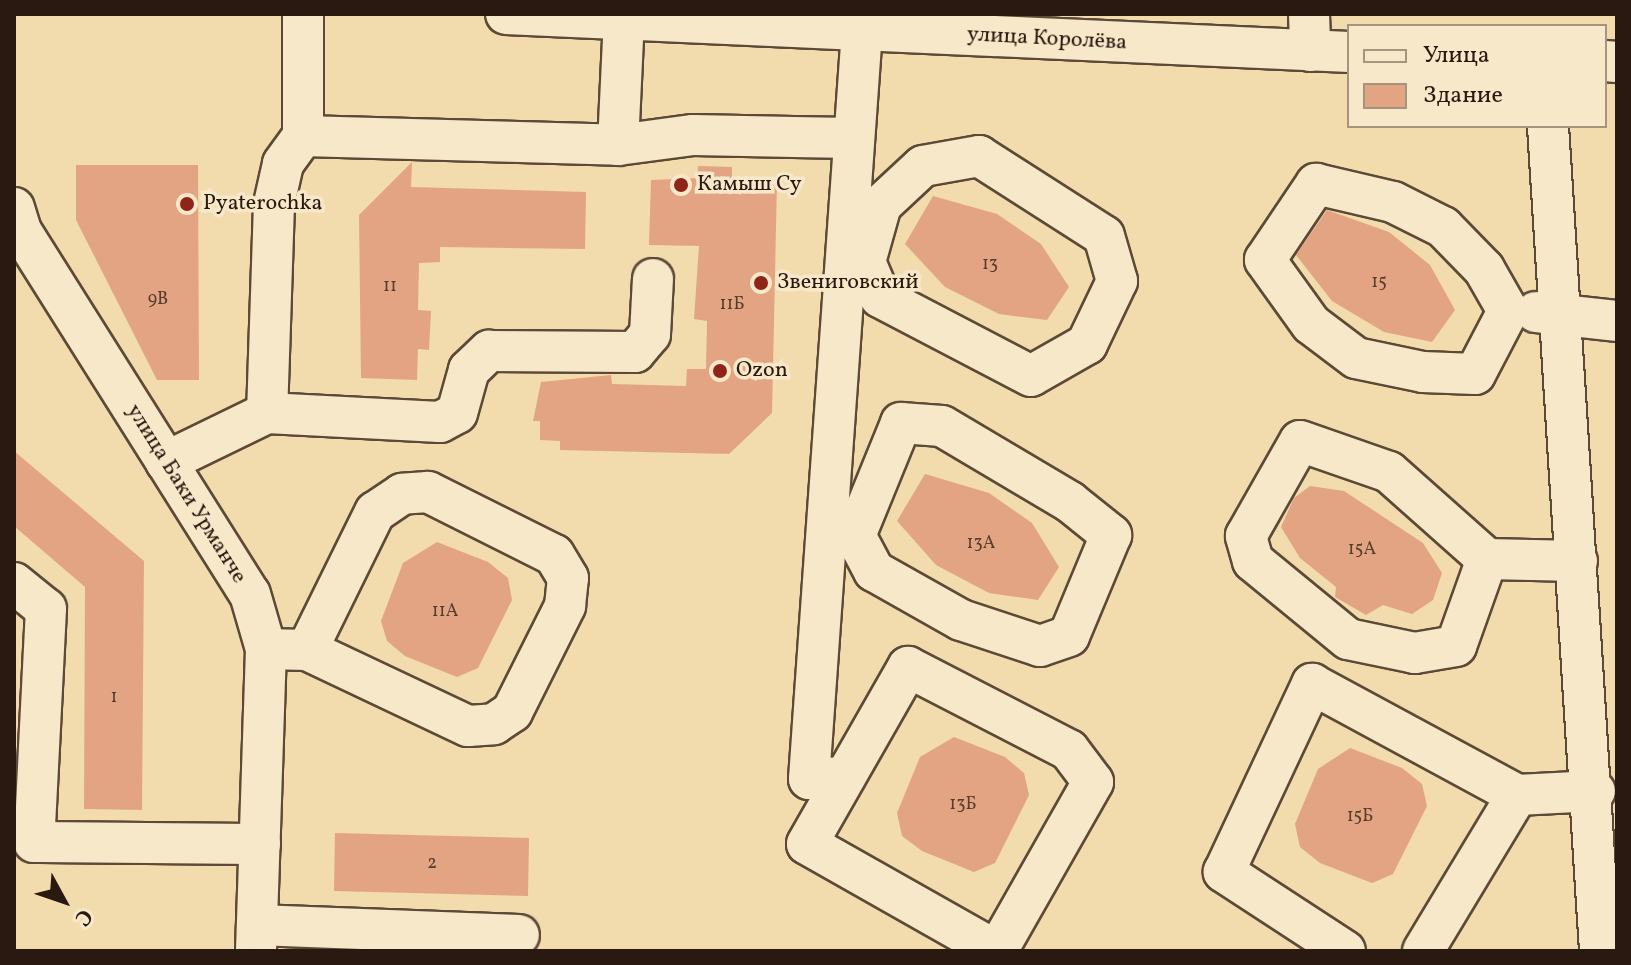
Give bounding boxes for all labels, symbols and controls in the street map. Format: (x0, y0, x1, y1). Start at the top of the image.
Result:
street label: улица Королёва (966, 22, 1128, 56)
legend (1347, 24, 1607, 128)
text: Улица (1423, 39, 1490, 73)
text: Здание (1423, 79, 1503, 113)
place label: Камыш Су (697, 172, 802, 198)
marker: Камыш Су (672, 176, 690, 194)
place label: Pyaterochka (203, 191, 323, 217)
marker: Pyaterochka (178, 195, 196, 213)
house number: 13 (982, 254, 998, 276)
place label: Звениговский (777, 270, 919, 296)
house number: 15 (1371, 272, 1387, 294)
marker: Звениговский (752, 274, 770, 292)
house number: 11 (383, 276, 397, 298)
house number: 9В (148, 289, 168, 311)
house number: 11Б (719, 294, 745, 316)
place label: Ozon (736, 358, 788, 384)
marker: Ozon (711, 362, 729, 380)
street label: улица Баки Урманче (120, 400, 252, 588)
house number: 13А (967, 533, 995, 555)
house number: 15А (1348, 539, 1376, 561)
house number: 11А (432, 601, 458, 623)
house number: 1 (111, 687, 117, 709)
house number: 13Б (949, 794, 977, 816)
house number: 15Б (1347, 806, 1373, 828)
house number: 2 (427, 853, 437, 875)
north arrow (24, 861, 104, 941)
text: С (66, 901, 99, 932)

